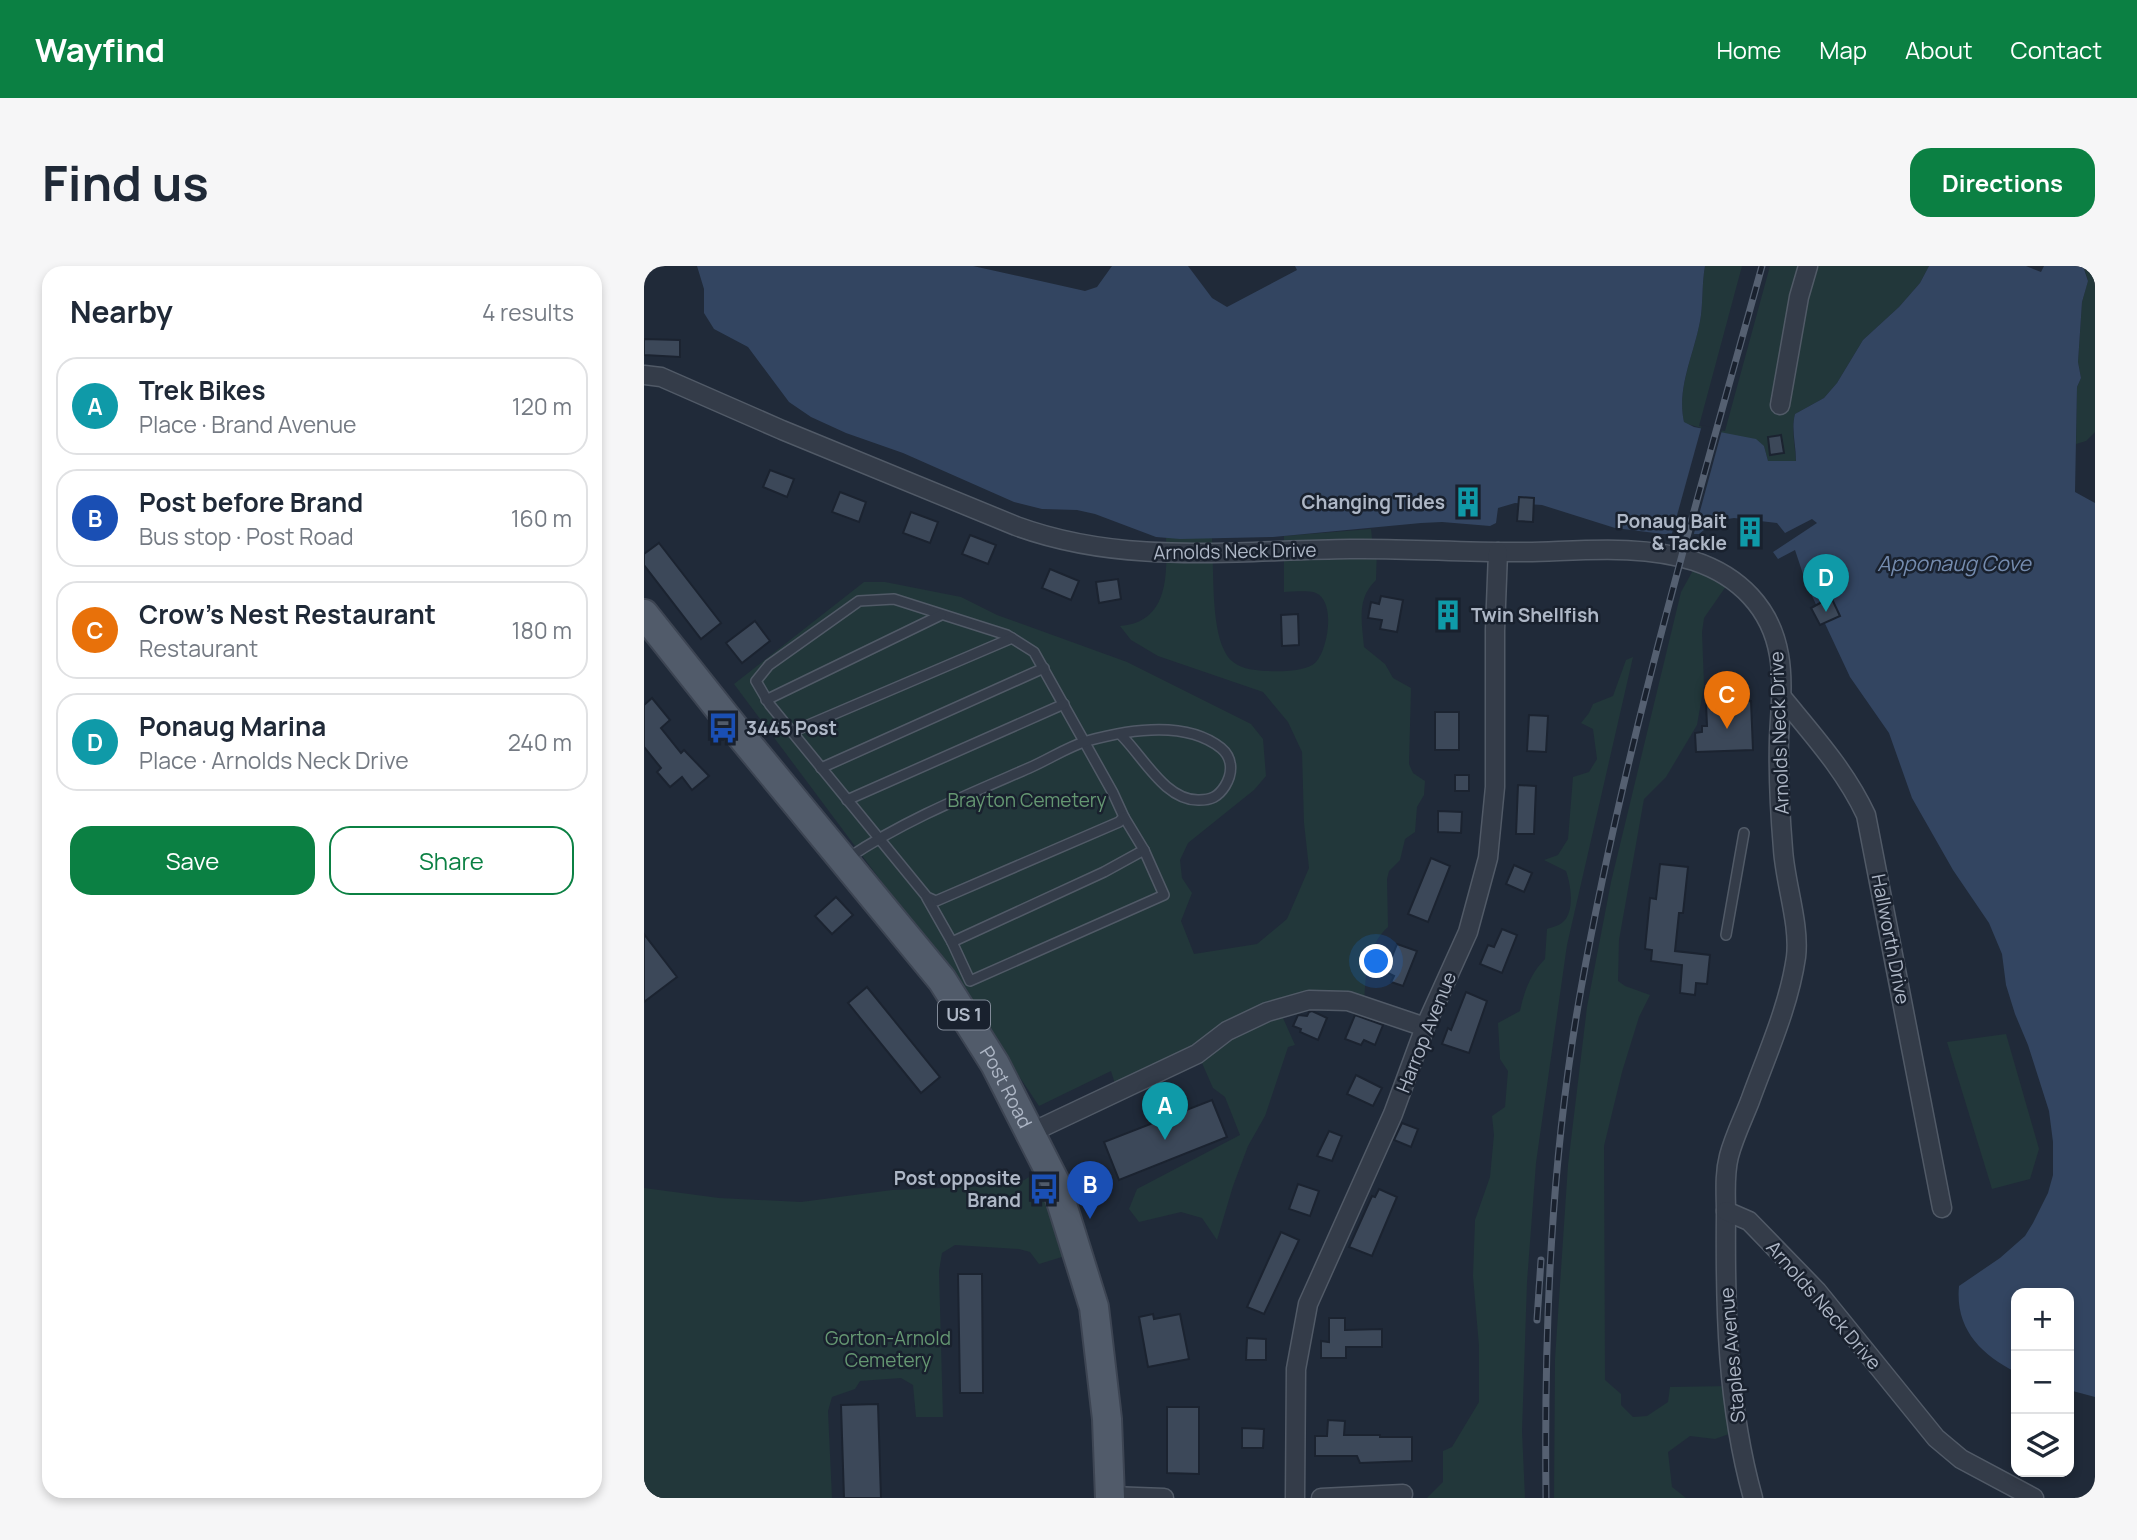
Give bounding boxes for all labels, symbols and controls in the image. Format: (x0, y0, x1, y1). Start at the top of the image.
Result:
text: Wayfind (35, 27, 165, 72)
text: Home (1716, 33, 1781, 66)
text: Map (1819, 33, 1867, 66)
text: About (1905, 33, 1973, 66)
text: Contact (2011, 33, 2102, 66)
button: Directions (1910, 148, 2095, 217)
text: Find us (42, 149, 209, 216)
text: Nearby (70, 291, 173, 332)
text: 4 results (482, 296, 574, 328)
text: Trek Bikes (139, 372, 266, 408)
text: A (87, 390, 103, 422)
text: 120 m (512, 390, 572, 422)
text: Place · Brand Avenue (139, 408, 357, 440)
text: Post before Brand (139, 484, 363, 520)
building icon: Changing Tides (1451, 485, 1485, 519)
place label: Changing Tides (1302, 489, 1445, 515)
text: B (88, 502, 102, 534)
text: 160 m (511, 502, 572, 534)
place label: Ponaug Bait & Tackle (1617, 508, 1727, 556)
building icon: Ponaug Bait & Tackle (1733, 515, 1767, 549)
text: Bus stop · Post Road (139, 520, 354, 552)
street label: Arnolds Neck Drive (1153, 537, 1317, 565)
water label: Apponaug Cove (1877, 549, 2032, 577)
pin: D (1803, 554, 1849, 612)
text: Crow's Nest Restaurant (139, 596, 436, 632)
building icon: Twin Shellfish (1431, 598, 1465, 632)
place label: Twin Shellfish (1471, 602, 1599, 628)
text: C (87, 614, 104, 646)
text: 180 m (512, 614, 572, 646)
text: Restaurant (139, 632, 258, 664)
street label: Arnolds Neck Drive (1763, 651, 1795, 815)
pin: C (1704, 671, 1750, 729)
text: Ponaug Marina (139, 708, 326, 744)
bus stop icon: 3445 Post (706, 711, 740, 745)
place label: 3445 Post (746, 715, 837, 741)
text: D (87, 726, 103, 758)
text: 240 m (508, 726, 572, 758)
text: Place · Arnolds Neck Drive (139, 744, 409, 776)
park label: Brayton Cemetery (947, 787, 1107, 813)
button: Save (70, 826, 315, 895)
button: Share (329, 826, 574, 895)
street label: Hallworth Drive (1866, 872, 1916, 1006)
your location (1359, 944, 1393, 978)
street label: Harrop Avenue (1390, 968, 1462, 1096)
road number: US 1 (938, 1000, 990, 1030)
street label: Post Road (974, 1041, 1038, 1132)
pin: A (1142, 1082, 1188, 1140)
pin: B (1067, 1161, 1113, 1219)
place label: Post opposite Brand (894, 1165, 1021, 1213)
bus stop icon: Post opposite Brand (1027, 1172, 1061, 1206)
street label: Arnolds Neck Drive (1761, 1235, 1887, 1375)
street label: Staples Avenue (1713, 1286, 1751, 1424)
map controls (2011, 1288, 2074, 1477)
button: + (2011, 1288, 2074, 1351)
park label: Gorton-Arnold Cemetery (825, 1325, 951, 1373)
button: − (2011, 1351, 2074, 1414)
button: layers (2011, 1414, 2074, 1477)

